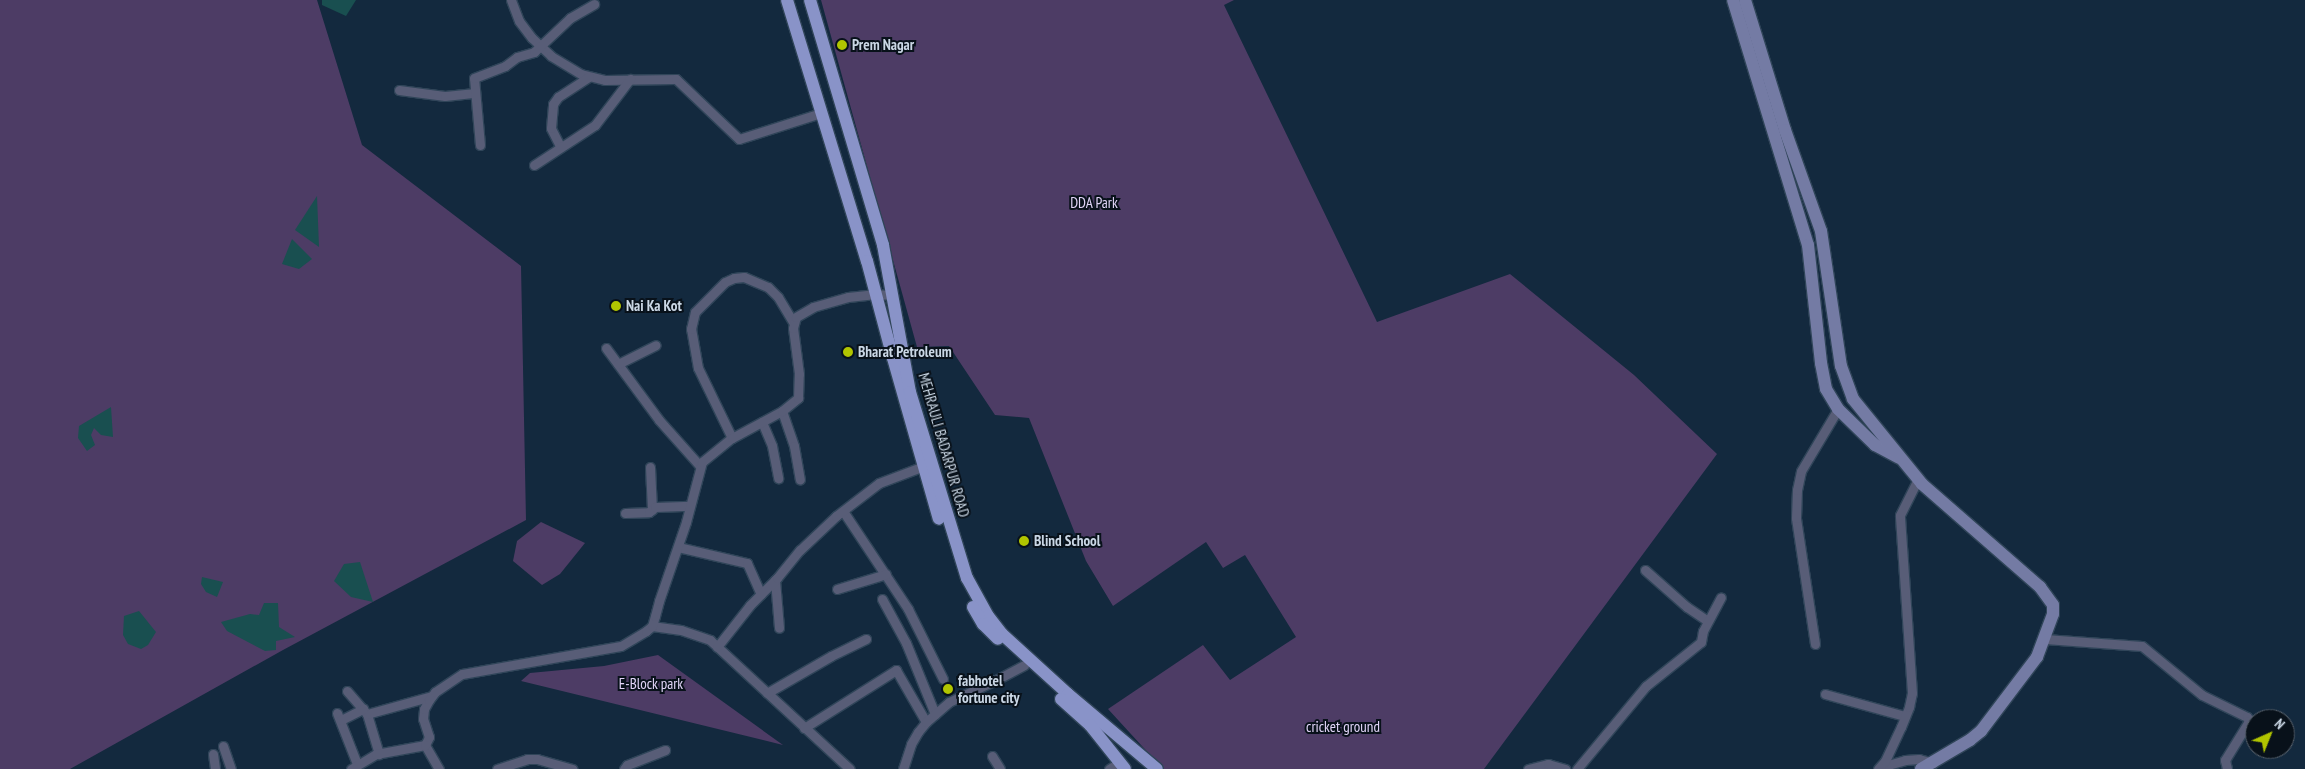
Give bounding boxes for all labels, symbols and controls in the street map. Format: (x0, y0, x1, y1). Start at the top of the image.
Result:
place label: Prem Nagar (852, 36, 914, 54)
marker: Prem Nagar (836, 39, 848, 51)
park label: DDA Park (1070, 194, 1118, 212)
place label: Nai Ka Kot (626, 297, 682, 315)
marker: Nai Ka Kot (610, 300, 622, 312)
place label: Bharat Petroleum (858, 343, 952, 361)
marker: Bharat Petroleum (842, 346, 854, 358)
street label: MEHRAULI BADARPUR ROAD (915, 371, 973, 519)
place label: Blind School (1034, 532, 1100, 550)
marker: Blind School (1018, 535, 1030, 547)
place label: fabhotel fortune city (958, 671, 1019, 706)
park label: E-Block park (619, 675, 683, 693)
marker: fabhotel fortune city (942, 683, 954, 695)
north arrow (2245, 709, 2295, 759)
text: N (2271, 715, 2289, 733)
park label: cricket ground (1306, 718, 1380, 736)

